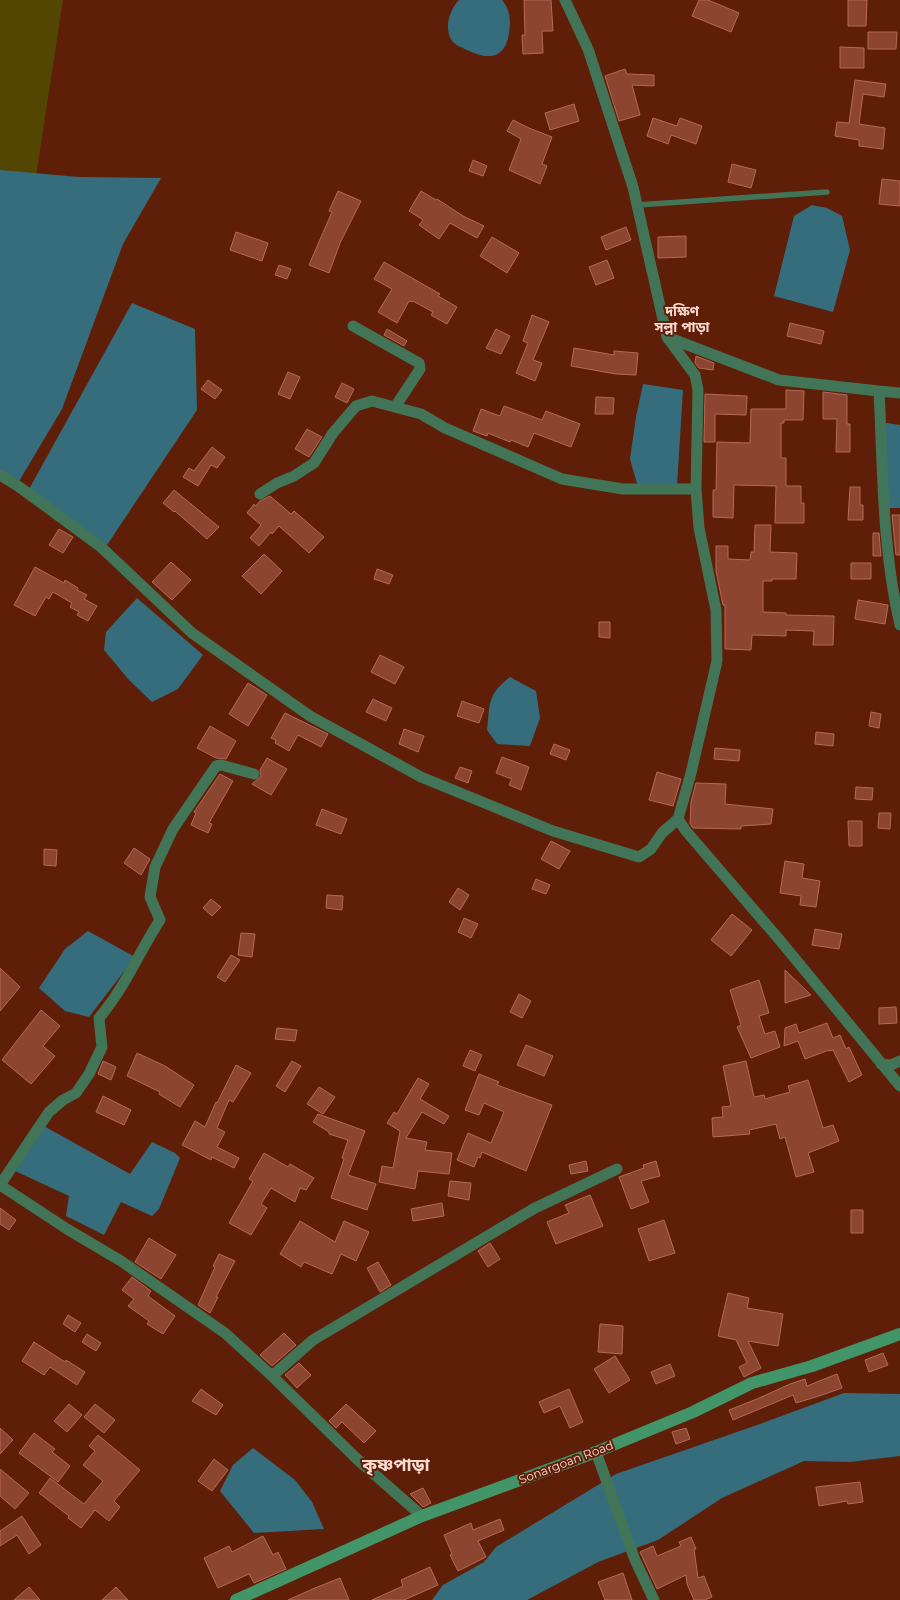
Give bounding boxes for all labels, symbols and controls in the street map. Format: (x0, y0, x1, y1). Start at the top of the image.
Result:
district label: দক্ষিণ সল্লা পাড়া (653, 302, 711, 336)
street label: Sonargoan Road (517, 1437, 615, 1487)
district label: কৃষ্ণপাড়া (361, 1454, 431, 1476)

